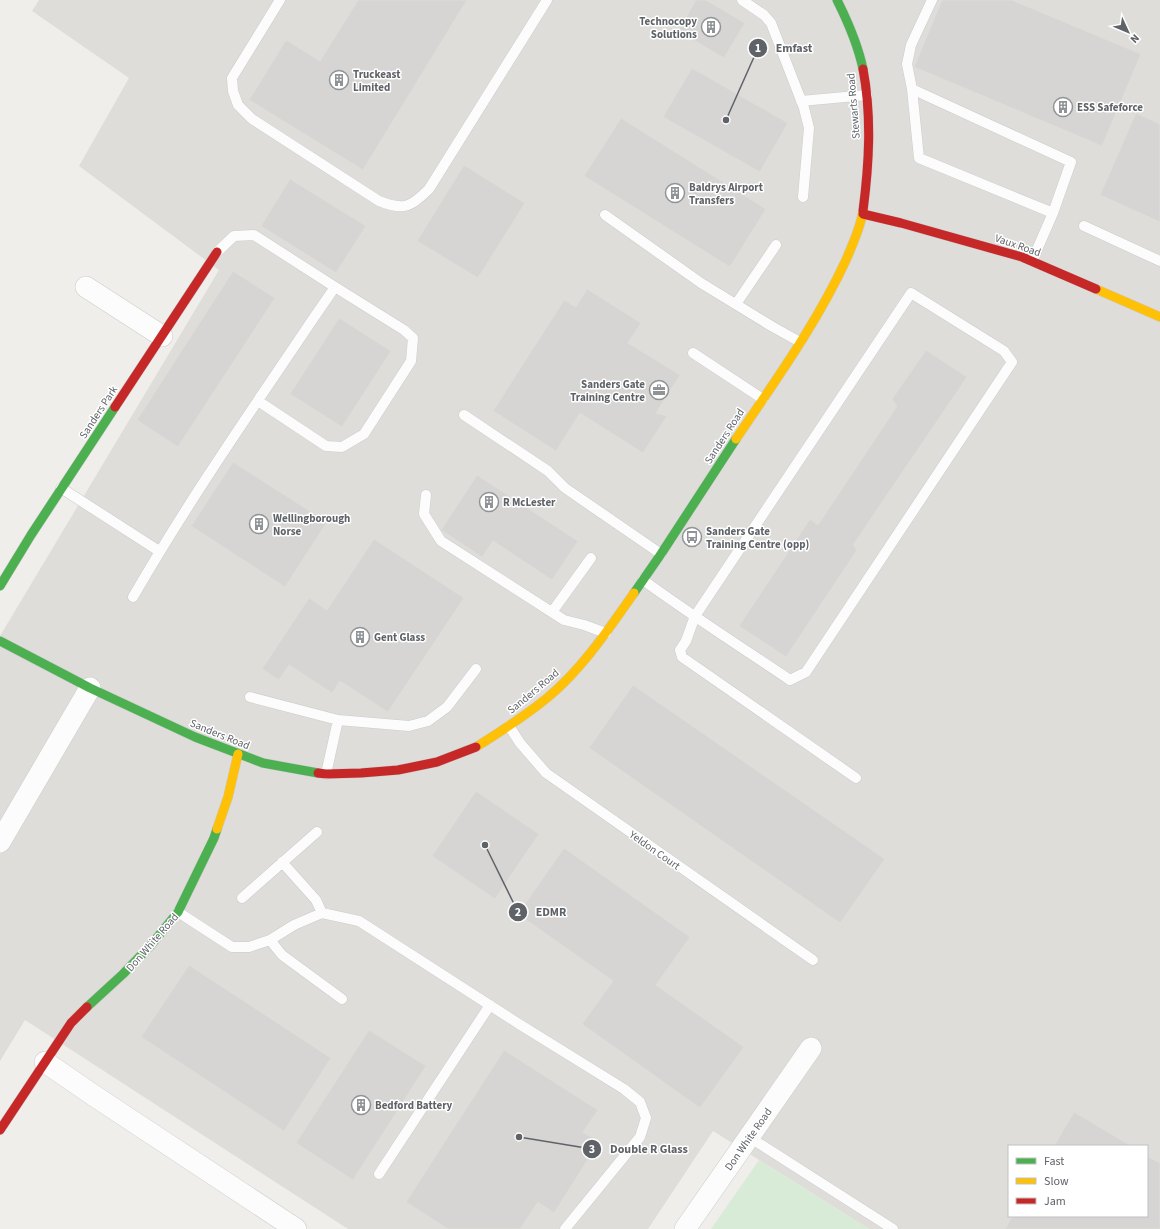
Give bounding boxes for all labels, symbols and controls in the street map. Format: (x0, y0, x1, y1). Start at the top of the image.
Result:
north arrow (1108, 12, 1148, 52)
place label: Technocopy Solutions (639, 14, 697, 42)
building icon: Technocopy Solutions (700, 16, 722, 38)
text: N (1127, 31, 1143, 46)
callout: Emfast (748, 36, 821, 60)
text: 1 (755, 40, 761, 57)
text: Emfast (776, 40, 813, 57)
place label: Truckeast Limited (353, 67, 401, 95)
building icon: Truckeast Limited (328, 69, 350, 91)
street label: Stewarts Road (843, 72, 864, 139)
building icon: ESS Safeforce (1052, 96, 1074, 118)
place label: ESS Safeforce (1077, 100, 1143, 115)
place label: Baldrys Airport Transfers (689, 180, 764, 208)
building icon: Baldrys Airport Transfers (664, 182, 686, 204)
street label: Vaux Road (993, 231, 1043, 260)
place label: Sanders Gate Training Centre (570, 377, 645, 405)
office icon: Sanders Gate Training Centre (648, 379, 670, 401)
street label: Sanders Park (76, 383, 121, 442)
street label: Sanders Road (701, 406, 748, 467)
building icon: R McLester (478, 491, 500, 513)
place label: R McLester (503, 495, 556, 510)
place label: Wellingborough Norse (273, 511, 350, 539)
building icon: Wellingborough Norse (248, 513, 270, 535)
place label: Sanders Gate Training Centre (opp) (706, 524, 809, 552)
bus stop icon: Sanders Gate Training Centre (opp) (681, 526, 703, 548)
building icon: Gent Glass (349, 626, 371, 648)
place label: Gent Glass (374, 630, 425, 645)
street label: Sanders Road (504, 665, 562, 717)
street label: Sanders Road (188, 716, 252, 753)
street label: Yeldon Court (625, 827, 683, 874)
callout: EDMR (508, 900, 574, 924)
text: 2 (515, 904, 521, 921)
text: EDMR (536, 904, 567, 921)
street label: Don White Road (123, 910, 182, 975)
building icon: Bedford Battery (350, 1094, 372, 1116)
place label: Bedford Battery (375, 1098, 453, 1113)
street label: Don White Road (721, 1105, 776, 1174)
callout: Double R Glass (582, 1137, 696, 1161)
text: 3 (589, 1141, 595, 1158)
text: Double R Glass (610, 1141, 688, 1158)
legend (1008, 1145, 1148, 1217)
text: Fast (1044, 1153, 1064, 1170)
text: Slow (1044, 1173, 1069, 1190)
text: Jam (1044, 1193, 1066, 1210)

